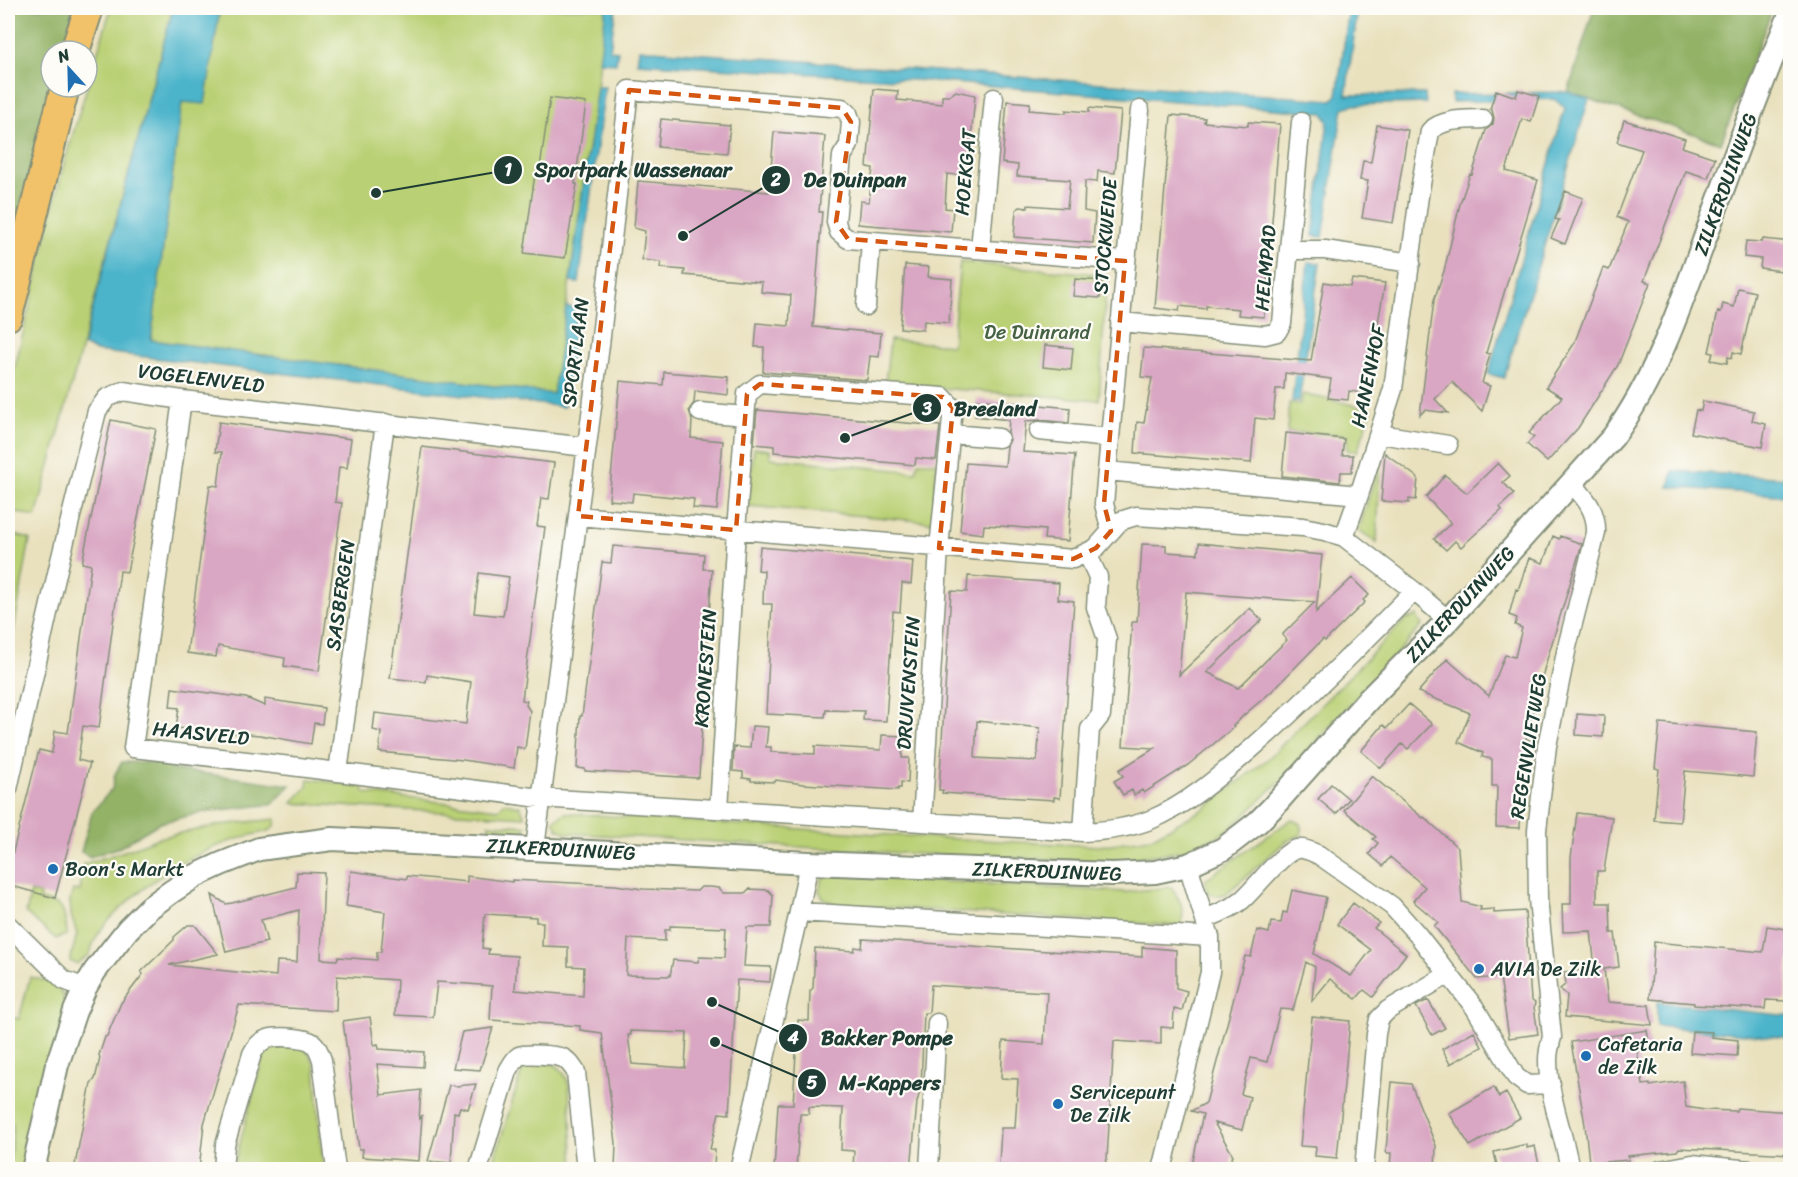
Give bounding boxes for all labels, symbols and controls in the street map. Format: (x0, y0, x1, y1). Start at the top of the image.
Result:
north arrow (39, 39, 99, 99)
text: N (52, 40, 75, 71)
street label: ZILKERDUINWEG (1683, 108, 1768, 261)
street label: HOEKGAT (944, 125, 987, 217)
callout: Sportpark Wassenaar (493, 151, 744, 190)
text: Sportpark Wassenaar (534, 151, 734, 189)
text: 1 (504, 154, 512, 186)
callout: De Duinpan (761, 160, 918, 199)
text: De Duinpan (804, 161, 907, 199)
text: 2 (770, 164, 782, 196)
street label: STOCKWEIDE (1083, 175, 1128, 295)
street label: HELMPAD (1244, 224, 1287, 312)
street label: SPORTLAAN (551, 296, 600, 409)
park label: De Duinrand (984, 315, 1091, 350)
street label: HANENHOF (1341, 319, 1397, 431)
street label: VOGELENVELD (136, 353, 266, 404)
callout: Breeland (912, 389, 1048, 428)
text: Breeland (954, 390, 1038, 428)
text: 3 (921, 393, 932, 425)
street label: SASBERGEN (315, 537, 366, 653)
street label: ZILKERDUINWEG (1396, 538, 1524, 671)
street label: KRONESTEIN (684, 608, 727, 728)
street label: DRUIVENSTEIN (886, 615, 931, 751)
street label: REGENVLIETWEG (1500, 671, 1557, 821)
street label: HAASVELD (151, 711, 251, 756)
street label: ZILKERDUINWEG (485, 828, 637, 871)
street label: ZILKERDUINWEG (971, 851, 1123, 892)
place label: Boon's Markt (65, 852, 185, 887)
marker: Boon's Markt (46, 862, 60, 876)
place label: AVIA De Zilk (1490, 952, 1602, 987)
marker: AVIA De Zilk (1472, 962, 1486, 976)
callout: Bakker Pompe (778, 1019, 965, 1058)
text: Bakker Pompe (821, 1019, 953, 1057)
text: 4 (786, 1022, 799, 1054)
place label: Cafetaria de Zilk (1598, 1027, 1683, 1085)
marker: Cafetaria de Zilk (1579, 1049, 1593, 1063)
callout: M-Kappers (797, 1063, 953, 1102)
text: M-Kappers (838, 1064, 942, 1102)
text: 5 (807, 1067, 818, 1099)
place label: Servicepunt De Zilk (1070, 1075, 1177, 1133)
marker: Servicepunt De Zilk (1051, 1097, 1065, 1111)

